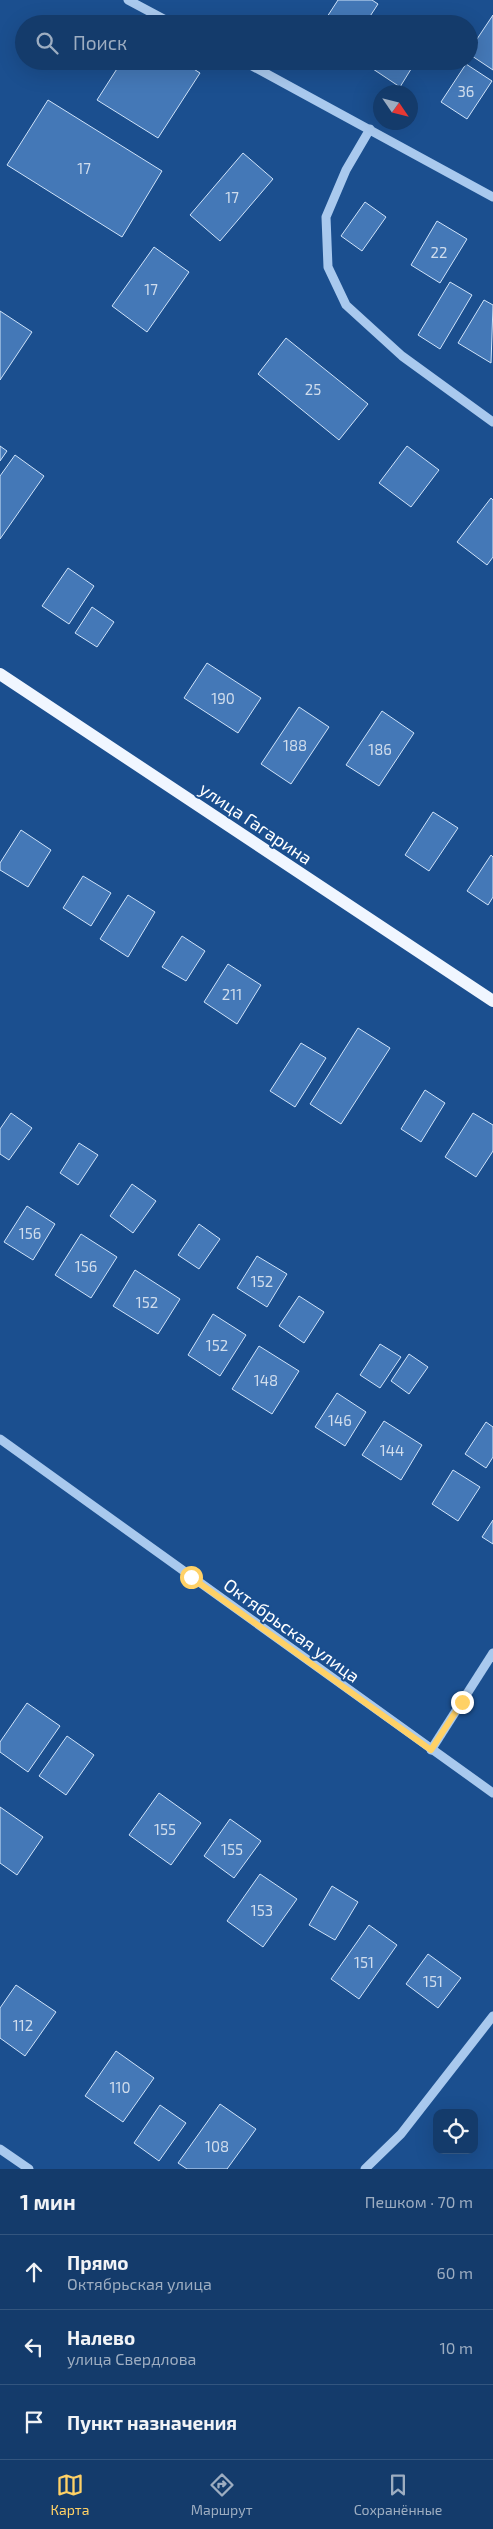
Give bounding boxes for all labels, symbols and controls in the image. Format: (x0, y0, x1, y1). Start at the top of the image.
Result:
search box (15, 15, 478, 70)
icon: search (33, 29, 61, 57)
text: Поиск (73, 31, 127, 54)
house number: 36 (458, 82, 474, 100)
north arrow (373, 85, 418, 130)
house number: 17 (77, 159, 91, 177)
house number: 17 (225, 188, 239, 206)
house number: 22 (431, 243, 447, 261)
house number: 17 (144, 280, 158, 298)
house number: 25 (305, 380, 321, 398)
house number: 190 (211, 689, 235, 707)
house number: 188 (283, 736, 307, 754)
house number: 186 (368, 740, 392, 758)
street label: улица Гагарина (195, 777, 317, 869)
house number: 211 (222, 985, 242, 1003)
house number: 156 (19, 1224, 41, 1242)
house number: 156 (75, 1257, 97, 1275)
house number: 152 (251, 1272, 273, 1290)
house number: 152 (136, 1293, 158, 1311)
house number: 152 (206, 1336, 228, 1354)
house number: 148 (254, 1371, 278, 1389)
house number: 146 (328, 1411, 352, 1429)
house number: 144 (380, 1441, 404, 1459)
route start (180, 1566, 203, 1589)
street label: Октябрьская улица (220, 1573, 364, 1687)
route end (451, 1691, 474, 1714)
house number: 155 (154, 1820, 176, 1838)
house number: 155 (221, 1840, 243, 1858)
house number: 153 (251, 1901, 273, 1919)
house number: 151 (354, 1953, 374, 1971)
house number: 151 (423, 1972, 443, 1990)
house number: 112 (13, 2016, 33, 2034)
house number: 110 (110, 2078, 131, 2096)
map controls (433, 2109, 478, 2154)
button: locate (433, 2109, 478, 2154)
house number: 108 (205, 2137, 229, 2155)
text: 1 мин (20, 2189, 76, 2214)
text: Пешком · 70 m (365, 2192, 473, 2211)
text: Прямо (67, 2251, 129, 2274)
icon: ahead (20, 2258, 48, 2286)
text: 60 m (437, 2263, 473, 2282)
text: Октябрьская улица (67, 2274, 212, 2293)
text: Налево (67, 2326, 135, 2349)
icon: left (20, 2333, 48, 2361)
text: 10 m (439, 2338, 473, 2357)
text: улица Свердлова (67, 2349, 196, 2368)
icon: arrive (20, 2408, 48, 2436)
text: Пункт назначения (67, 2411, 237, 2434)
tab: Карта (51, 2471, 89, 2518)
tab: Маршрут (191, 2471, 253, 2518)
tab: Сохранённые (354, 2471, 442, 2518)

